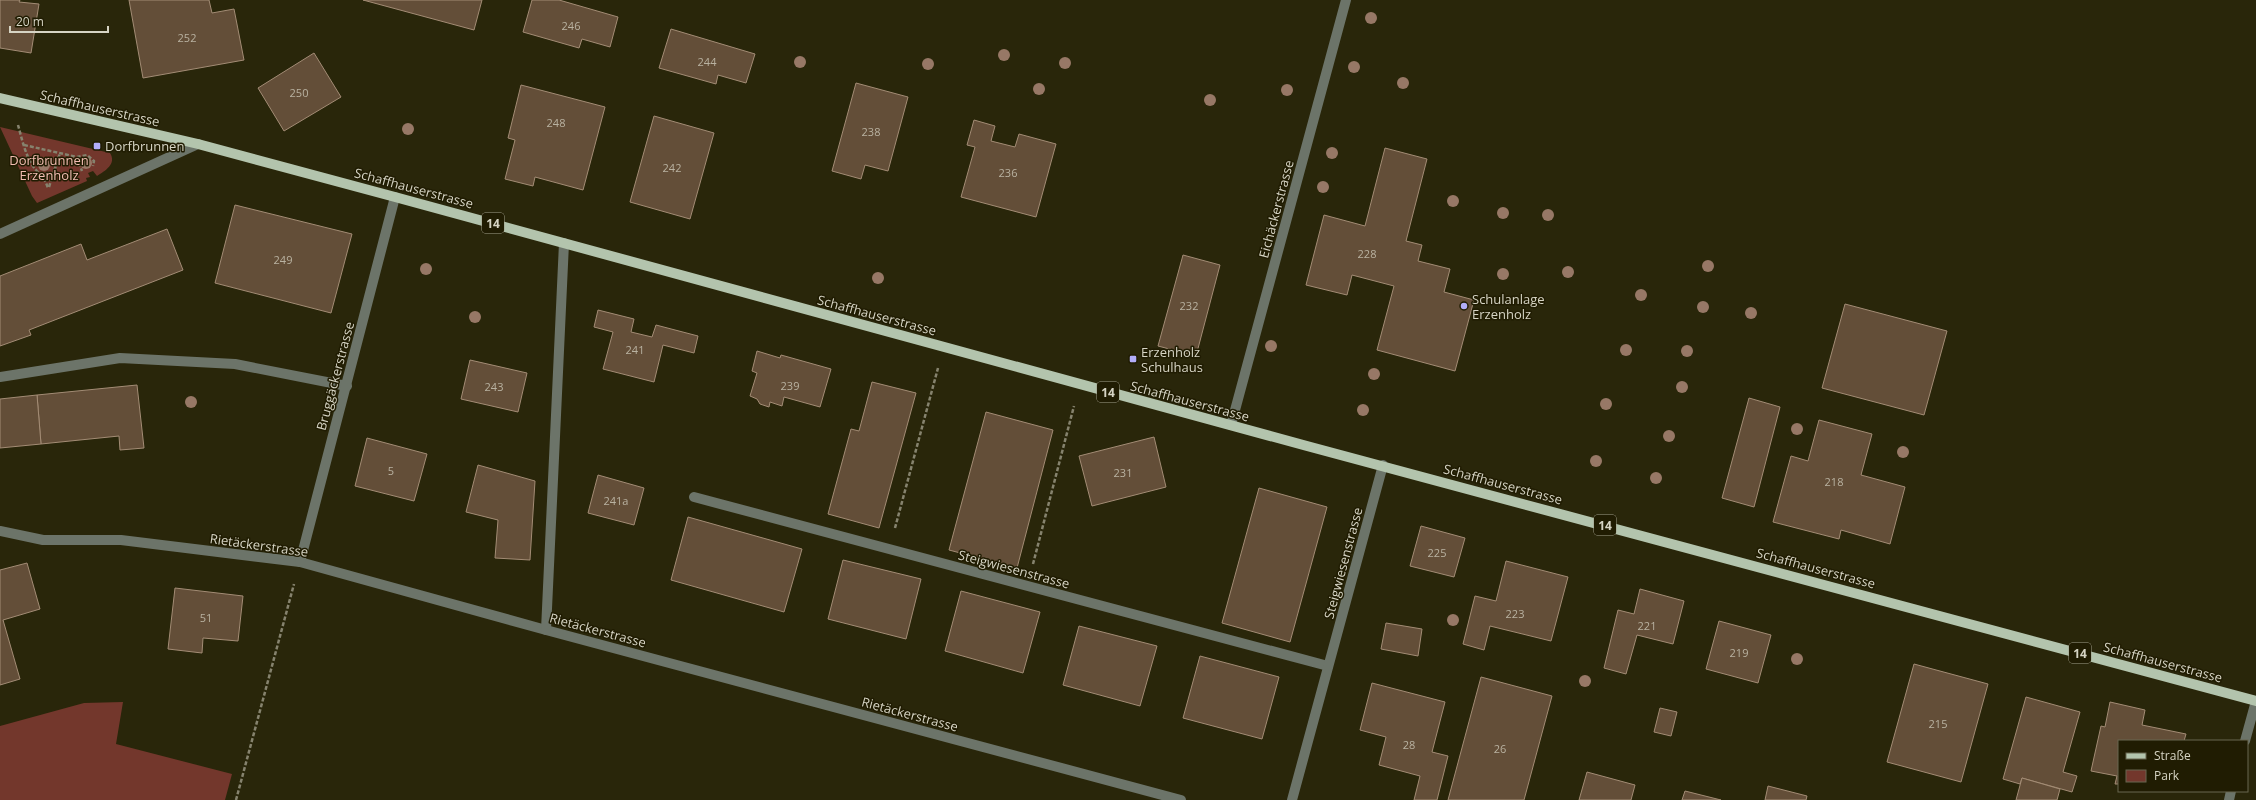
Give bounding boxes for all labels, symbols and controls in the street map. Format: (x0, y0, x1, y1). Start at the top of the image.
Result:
scale bar (10, 8, 108, 34)
text: 20 m (16, 13, 44, 30)
house number: 246 (562, 18, 580, 33)
house number: 252 (178, 30, 196, 45)
house number: 244 (698, 54, 717, 69)
street label: Schaffhauserstrasse (38, 85, 162, 131)
house number: 250 (290, 85, 308, 100)
house number: 248 (547, 115, 565, 130)
house number: 238 (862, 124, 880, 139)
place label: Dorfbrunnen (105, 137, 184, 155)
marker: Dorfbrunnen (92, 141, 102, 151)
park label: Dorfbrunnen Erzenholz (9, 151, 89, 184)
street label: Eichäckerstrasse (1254, 158, 1298, 260)
house number: 242 (663, 160, 681, 175)
street label: Schaffhauserstrasse (353, 163, 475, 213)
house number: 236 (999, 165, 1017, 180)
road number: 14 (482, 213, 504, 233)
house number: 228 (1358, 246, 1376, 261)
house number: 249 (274, 252, 292, 267)
street label: Schaffhauserstrasse (816, 290, 938, 340)
place label: Schulanlage Erzenholz (1472, 290, 1545, 323)
house number: 232 (1180, 298, 1198, 313)
marker: Schulanlage Erzenholz (1459, 301, 1469, 311)
street label: Bruggäckerstrasse (312, 320, 358, 432)
house number: 241 (626, 342, 644, 357)
place label: Erzenholz Schulhaus (1141, 343, 1203, 376)
marker: Erzenholz Schulhaus (1128, 354, 1138, 364)
street label: Schaffhauserstrasse (1129, 376, 1251, 426)
house number: 239 (781, 378, 799, 393)
house number: 243 (485, 379, 503, 394)
road number: 14 (1097, 382, 1119, 402)
street label: Schaffhauserstrasse (1442, 459, 1564, 509)
house number: 5 (388, 463, 394, 478)
house number: 231 (1114, 465, 1132, 480)
house number: 218 (1825, 474, 1843, 489)
house number: 241a (604, 493, 628, 508)
street label: Steigwiesenstrasse (1319, 505, 1367, 621)
road number: 14 (1594, 515, 1616, 535)
street label: Rietäckerstrasse (209, 529, 309, 561)
street label: Schaffhauserstrasse (1755, 543, 1877, 593)
street label: Steigwiesenstrasse (956, 545, 1072, 593)
house number: 225 (1428, 545, 1446, 560)
house number: 223 (1506, 606, 1524, 621)
street label: Rietäckerstrasse (548, 608, 648, 652)
house number: 51 (200, 610, 212, 625)
house number: 221 (1638, 618, 1656, 633)
street label: Schaffhauserstrasse (2102, 637, 2224, 687)
road number: 14 (2069, 643, 2091, 663)
house number: 219 (1730, 645, 1748, 660)
street label: Rietäckerstrasse (860, 692, 960, 736)
house number: 215 (1929, 716, 1947, 731)
house number: 28 (1403, 737, 1415, 752)
legend (2118, 740, 2248, 792)
house number: 26 (1494, 741, 1506, 756)
text: Straße (2154, 747, 2191, 764)
text: Park (2154, 767, 2180, 784)

